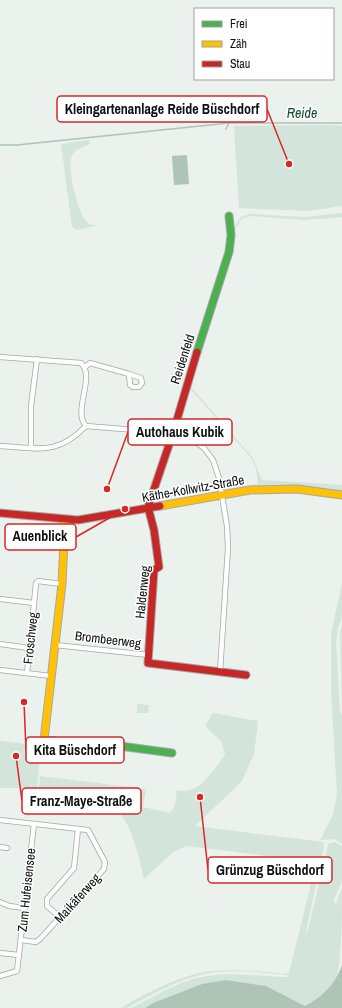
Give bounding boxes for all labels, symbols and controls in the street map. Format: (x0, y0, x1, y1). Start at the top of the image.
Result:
legend (194, 8, 334, 80)
text: Frei (230, 16, 248, 32)
text: Zäh (230, 36, 247, 52)
text: Stau (230, 56, 250, 72)
callout: Kleingartenanlage Reide Büschdorf (57, 96, 267, 122)
text: Kleingartenanlage Reide Büschdorf (65, 100, 259, 118)
water label: Reide (287, 104, 317, 122)
street label: Reidenfeld (166, 332, 199, 386)
callout: Autohaus Kubik (128, 419, 232, 445)
text: Autohaus Kubik (136, 423, 225, 441)
street label: Käthe-Kollwitz-Straße (141, 471, 246, 506)
callout: Auenblick (5, 524, 76, 550)
text: Auenblick (13, 527, 68, 545)
street label: Haldenweg (131, 565, 154, 619)
street label: Froschweg (19, 611, 42, 665)
street label: Brombeerweg (74, 627, 142, 652)
callout: Kita Büschdorf (26, 737, 124, 763)
text: Kita Büschdorf (34, 741, 116, 759)
callout: Franz-Maye-Straße (22, 788, 141, 814)
text: Franz-Maye-Straße (30, 792, 132, 810)
street label: Zum Hufeisensee (14, 847, 39, 933)
callout: Grünzug Büschdorf (208, 857, 332, 883)
text: Grünzug Büschdorf (216, 861, 324, 879)
street label: Maikäferweg (51, 870, 104, 927)

